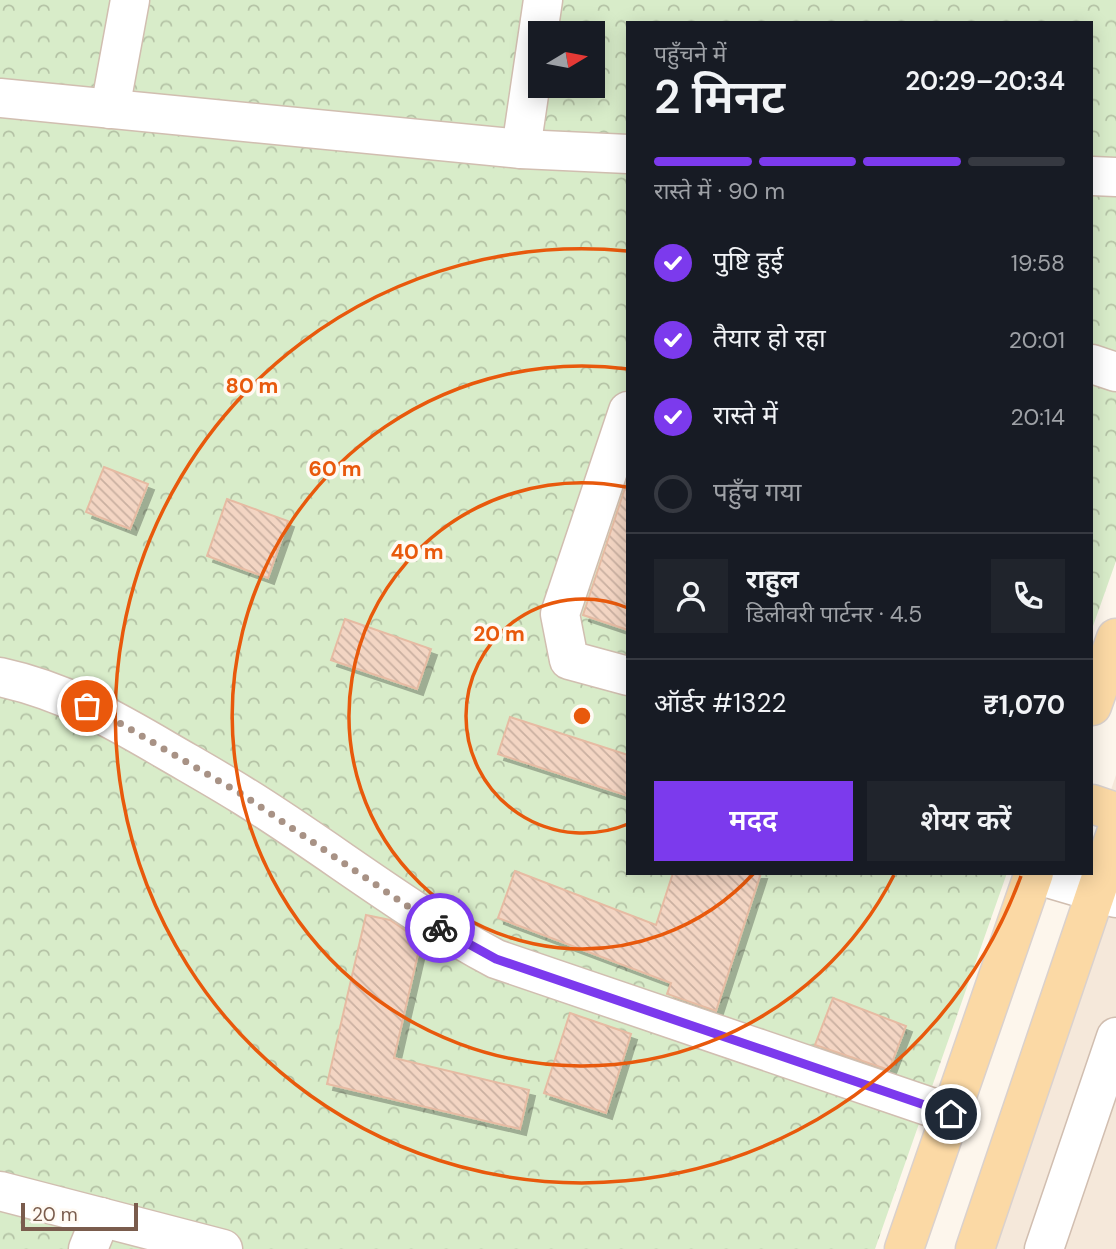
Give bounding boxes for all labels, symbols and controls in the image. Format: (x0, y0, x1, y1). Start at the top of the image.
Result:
north arrow (528, 21, 606, 98)
map controls (528, 21, 605, 98)
text: पहुँचने में (654, 39, 727, 69)
text: 20:29–20:34 (905, 64, 1065, 98)
text: 2 मिनट (654, 67, 785, 127)
text: रास्ते में · 90 m (654, 176, 785, 206)
icon: check (654, 244, 692, 282)
text: पुष्टि हुई (713, 244, 783, 278)
text: 19:58 (1011, 248, 1065, 278)
icon: check (654, 321, 692, 359)
text: तैयार हो रहा (713, 321, 826, 355)
text: 20:01 (1009, 325, 1065, 355)
text: 80 m (226, 372, 278, 400)
icon: check (654, 398, 692, 436)
text: रास्ते में (713, 398, 778, 432)
text: 20:14 (1010, 402, 1065, 432)
text: 60 m (309, 455, 361, 483)
text: पहुँच गया (713, 475, 801, 509)
text: 40 m (390, 538, 444, 566)
button: person (654, 559, 728, 633)
button: phone (991, 559, 1065, 633)
text: राहुल (746, 562, 799, 596)
text: डिलीवरी पार्टनर · 4.5 (746, 599, 922, 629)
text: 20 m (473, 620, 525, 648)
pin (57, 676, 117, 736)
text: ऑर्डर #1322 (654, 686, 786, 720)
icon: bag (68, 687, 106, 725)
text: ₹1,070 (983, 688, 1065, 722)
centre of rings (570, 704, 594, 728)
button: मदद (654, 781, 853, 861)
button: शेयर करें (867, 781, 1065, 861)
courier (405, 893, 475, 963)
icon: bike (421, 909, 459, 947)
pin (921, 1084, 981, 1144)
icon: home (932, 1095, 970, 1133)
scale bar (21, 1200, 138, 1232)
text: 20 m (32, 1202, 78, 1227)

